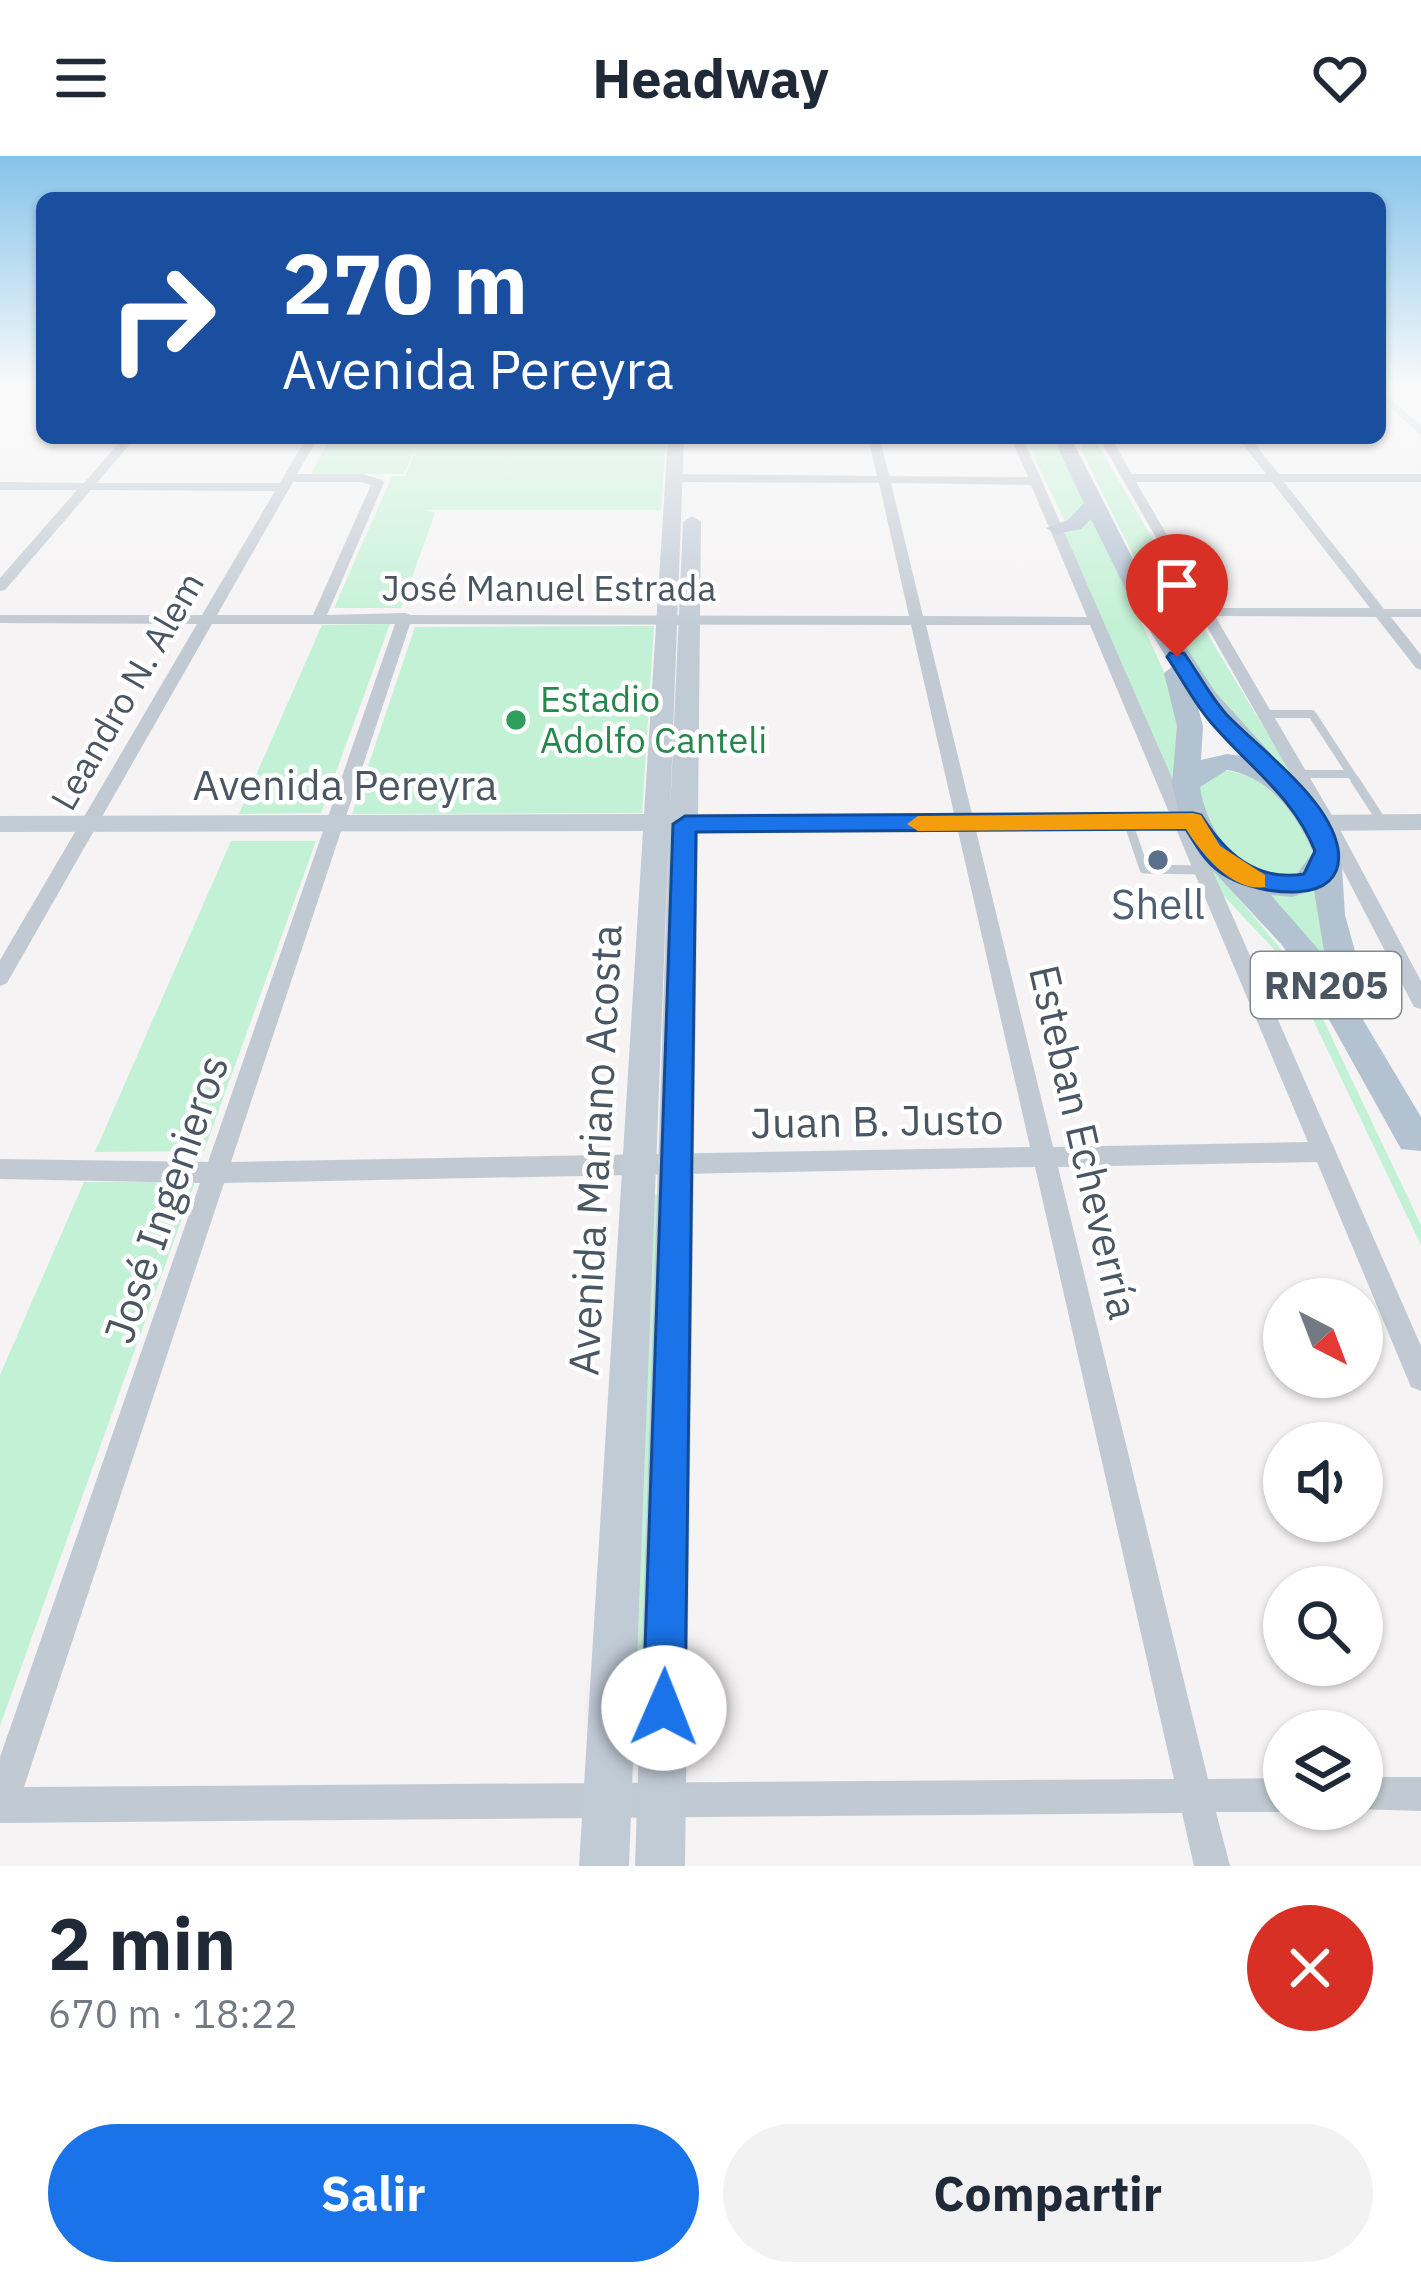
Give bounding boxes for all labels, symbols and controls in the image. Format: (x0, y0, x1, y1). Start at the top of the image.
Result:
text: Headway (592, 43, 829, 113)
icon: menu (48, 45, 114, 111)
icon: heart (1307, 45, 1373, 111)
text: 270 m (282, 228, 528, 337)
icon: right (84, 240, 240, 396)
text: Avenida Pereyra (282, 334, 674, 404)
pin (1126, 534, 1228, 657)
icon: arrive (1144, 552, 1210, 618)
street label: Leandro N. Alem (39, 563, 214, 818)
street label: José Manuel Estrada (381, 564, 717, 611)
place label: Estadio Adolfo Canteli (540, 675, 767, 763)
marker: Estadio Adolfo Canteli (503, 707, 529, 733)
street label: Avenida Pereyra (193, 757, 497, 812)
marker: Shell (1145, 847, 1171, 873)
place label: Shell (1111, 876, 1205, 931)
street label: Avenida Mariano Acosta (555, 923, 634, 1377)
road number: RN205 (1251, 952, 1401, 1018)
street label: Esteban Echeverría (1017, 959, 1152, 1324)
street label: José Ingenieros (91, 1048, 240, 1350)
street label: Juan B. Justo (750, 1091, 1004, 1150)
north arrow (1263, 1278, 1383, 1398)
map controls (1263, 1278, 1383, 1830)
button: sound (1263, 1422, 1383, 1542)
button: search (1263, 1566, 1383, 1686)
position arrow (601, 1645, 727, 1771)
button: layers (1263, 1710, 1383, 1830)
text: 2 min (48, 1896, 236, 1990)
button: close (1247, 1905, 1373, 2031)
text: 670 m · 18:22 (48, 1988, 298, 2039)
button: Salir (48, 2124, 699, 2262)
button: Compartir (723, 2124, 1373, 2262)

